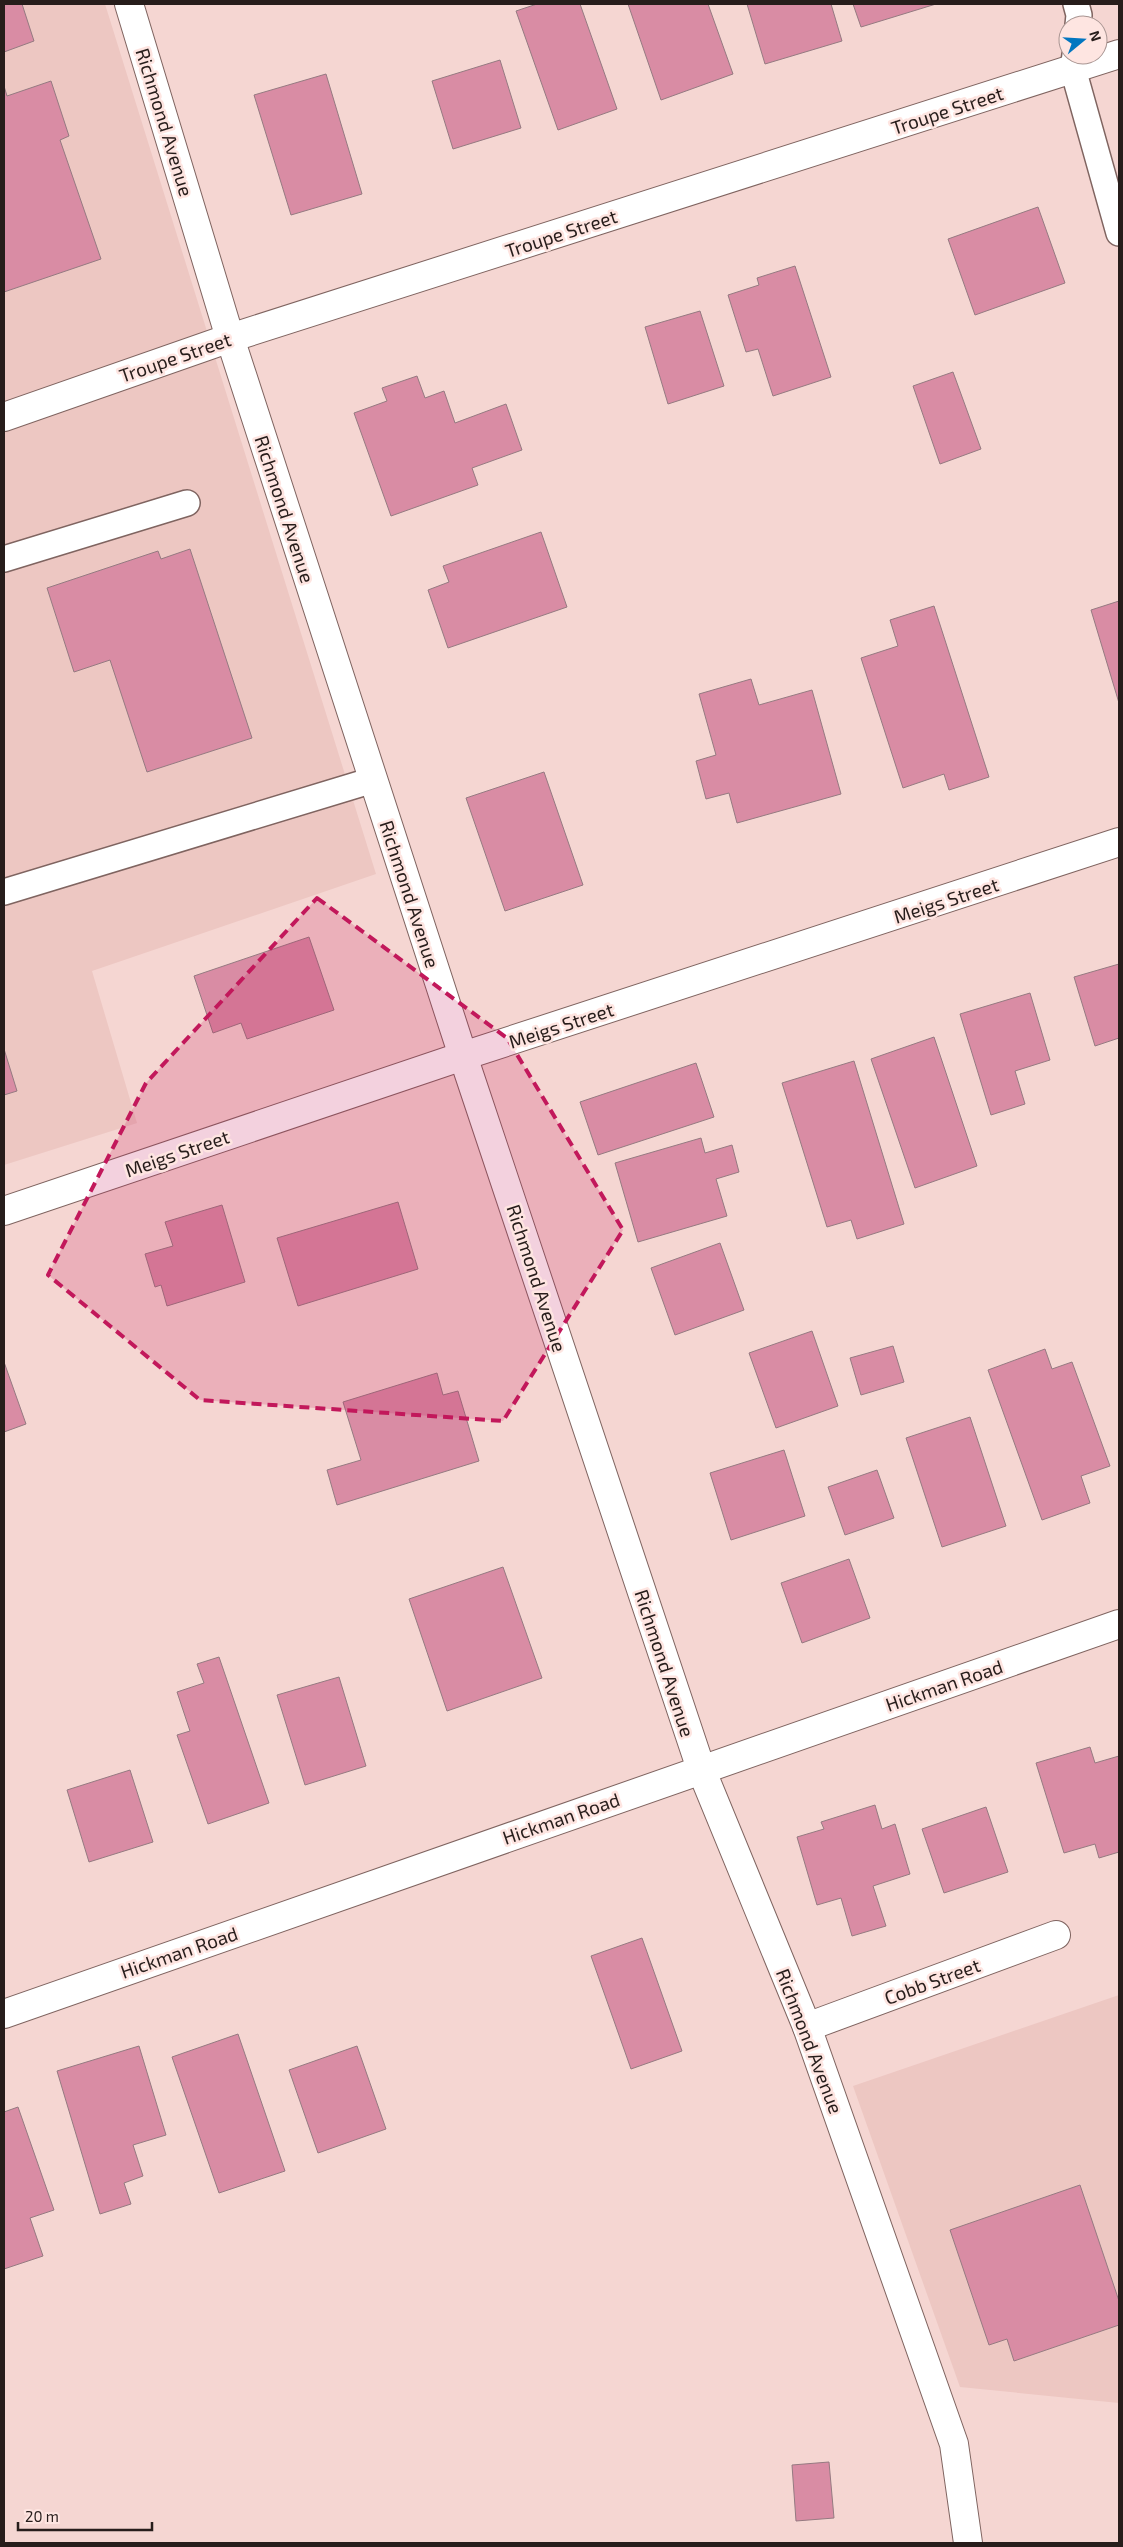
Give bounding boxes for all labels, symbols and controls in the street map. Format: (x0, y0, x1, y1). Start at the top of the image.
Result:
north arrow (1058, 15, 1108, 65)
text: N (1086, 28, 1105, 43)
street label: Richmond Avenue (132, 45, 198, 199)
street label: Troupe Street (888, 81, 1006, 139)
street label: Troupe Street (502, 204, 620, 262)
street label: Troupe Street (116, 327, 234, 387)
street label: Richmond Avenue (250, 432, 320, 586)
street label: Richmond Avenue (375, 817, 445, 971)
street label: Meigs Street (891, 872, 1001, 928)
street label: Meigs Street (506, 997, 616, 1053)
street label: Meigs Street (122, 1124, 232, 1182)
street label: Richmond Avenue (502, 1201, 572, 1355)
street label: Richmond Avenue (630, 1586, 700, 1740)
street label: Hickman Road (882, 1654, 1006, 1716)
street label: Hickman Road (499, 1787, 623, 1849)
street label: Hickman Road (117, 1921, 241, 1983)
street label: Cobb Street (881, 1953, 983, 2009)
street label: Richmond Avenue (772, 1965, 848, 2117)
scale bar (18, 2500, 151, 2532)
text: 20 m (25, 2507, 59, 2525)

